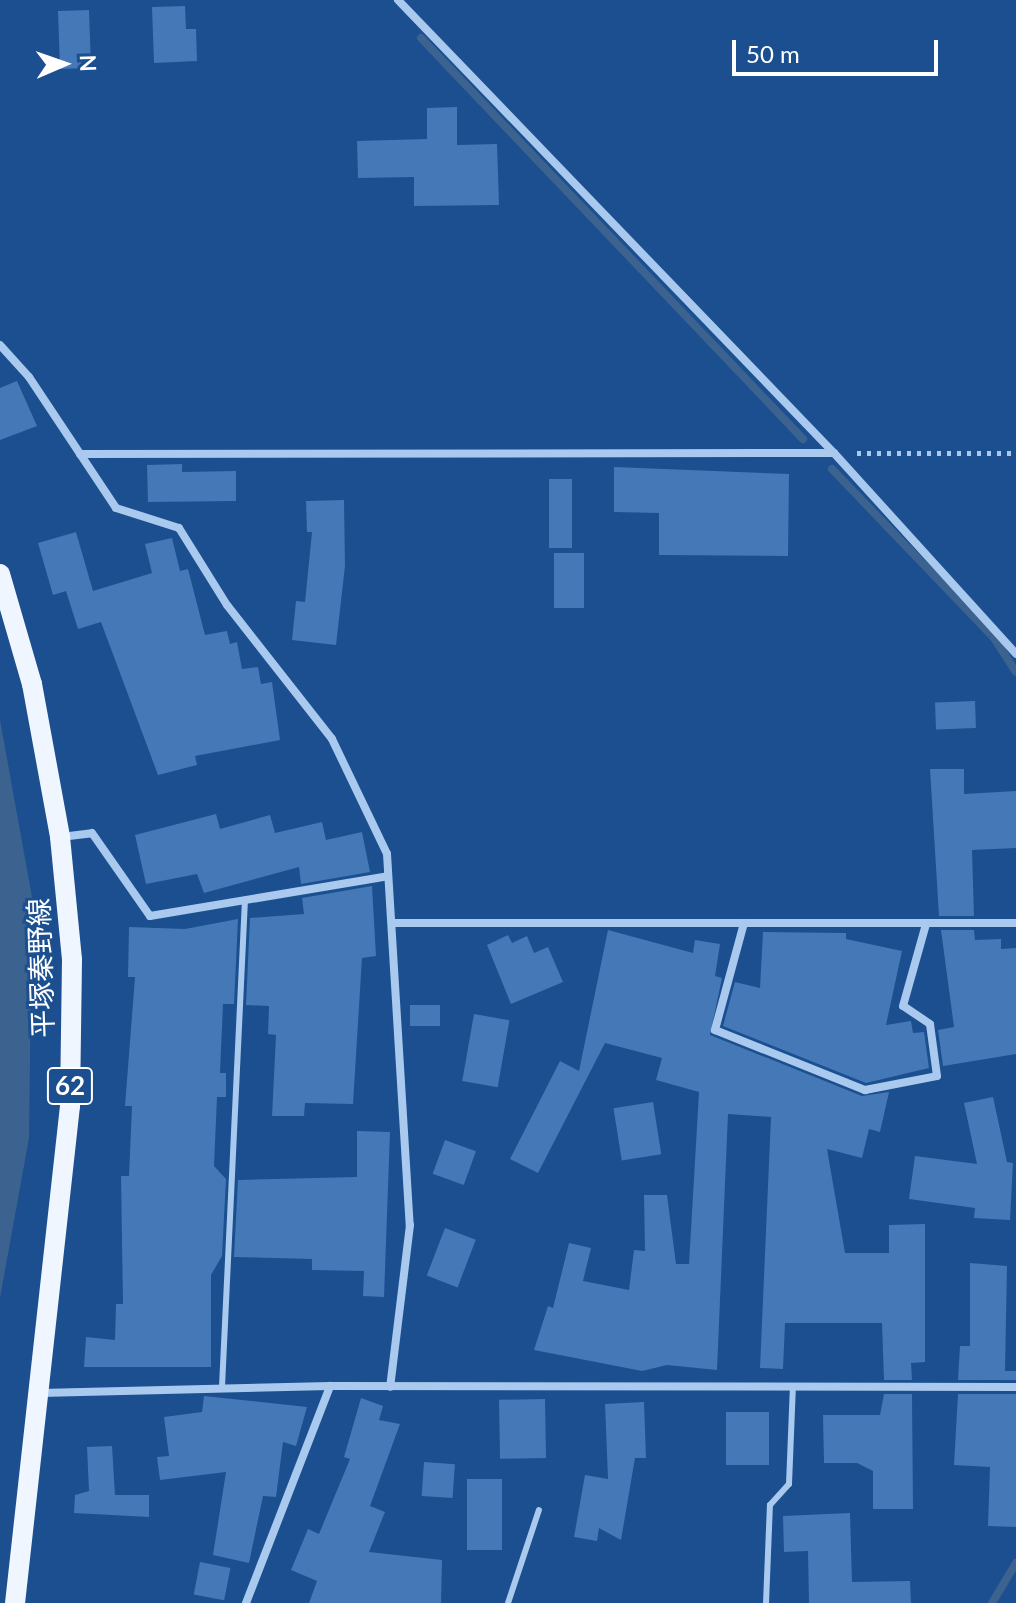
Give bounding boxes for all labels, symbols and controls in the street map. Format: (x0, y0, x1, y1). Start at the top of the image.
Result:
north arrow (24, 24, 104, 104)
scale bar (736, 24, 942, 74)
text: 50 m (746, 39, 800, 68)
text: N (75, 54, 102, 72)
street label: 平塚秦野線 (21, 897, 59, 1039)
road number: 62 (46, 1064, 94, 1108)

